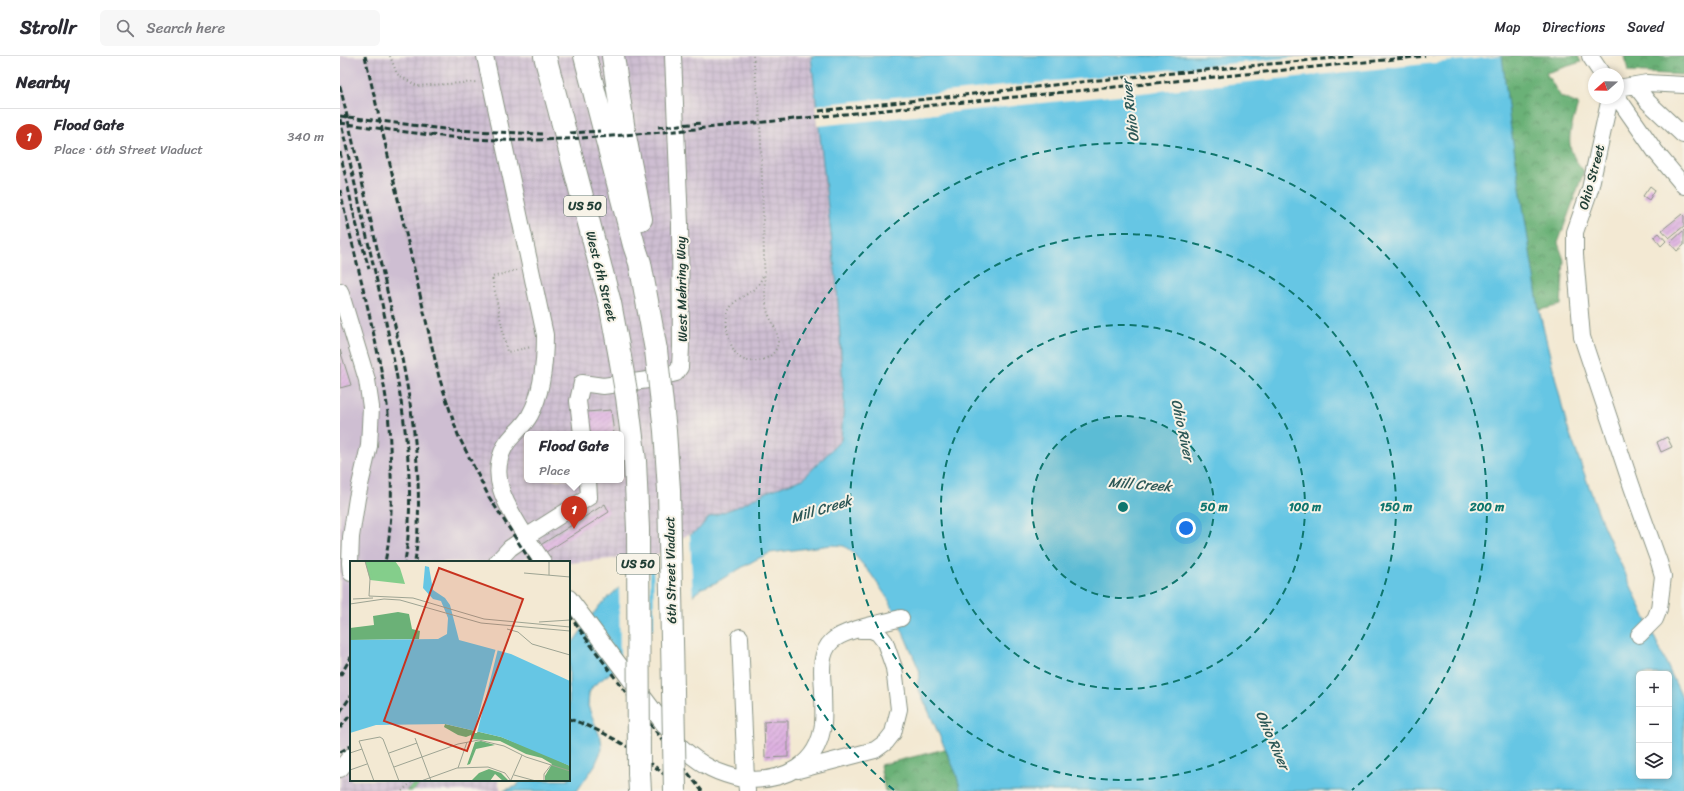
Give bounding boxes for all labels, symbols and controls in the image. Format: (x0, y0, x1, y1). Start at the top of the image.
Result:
search box (100, 10, 380, 46)
text: Strollr (20, 11, 76, 44)
text: Search here (146, 15, 225, 41)
text: Map (1494, 15, 1520, 40)
text: Directions (1542, 15, 1605, 40)
text: Saved (1627, 15, 1664, 40)
icon: search (114, 17, 136, 39)
text: Nearby (16, 67, 70, 97)
north arrow (1588, 68, 1624, 104)
water label: Ohio River (1114, 76, 1147, 144)
text: Flood Gate (54, 112, 124, 138)
text: 1 (26, 125, 32, 148)
text: 340 m (287, 125, 324, 148)
text: Place · 6th Street Viaduct (54, 138, 203, 161)
street label: Ohio Street (1572, 142, 1611, 212)
road number: US 50 (564, 196, 606, 216)
street label: West 6th Street (579, 228, 624, 324)
street label: West Mehring Way (669, 236, 694, 342)
water label: Ohio River (1164, 397, 1202, 466)
popup (524, 431, 624, 483)
text: Flood Gate (539, 433, 609, 459)
text: Place (539, 459, 570, 482)
water label: Mill Creek (1108, 470, 1174, 499)
water label: Mill Creek (787, 488, 856, 531)
pin: 1 (561, 496, 587, 529)
text: 50 m (1200, 496, 1228, 518)
text: 100 m (1289, 496, 1322, 518)
text: 150 m (1380, 496, 1413, 518)
text: 200 m (1469, 496, 1505, 518)
centre of rings (1116, 500, 1130, 514)
street label: 6th Street Viaduct (658, 516, 683, 624)
your location (1176, 518, 1196, 538)
road number: US 50 (617, 554, 659, 574)
inset map (350, 561, 570, 781)
map controls (1636, 671, 1672, 779)
button: + (1636, 671, 1672, 707)
water label: Ohio River (1248, 706, 1298, 776)
button: − (1636, 707, 1672, 743)
button: layers (1636, 743, 1672, 779)

